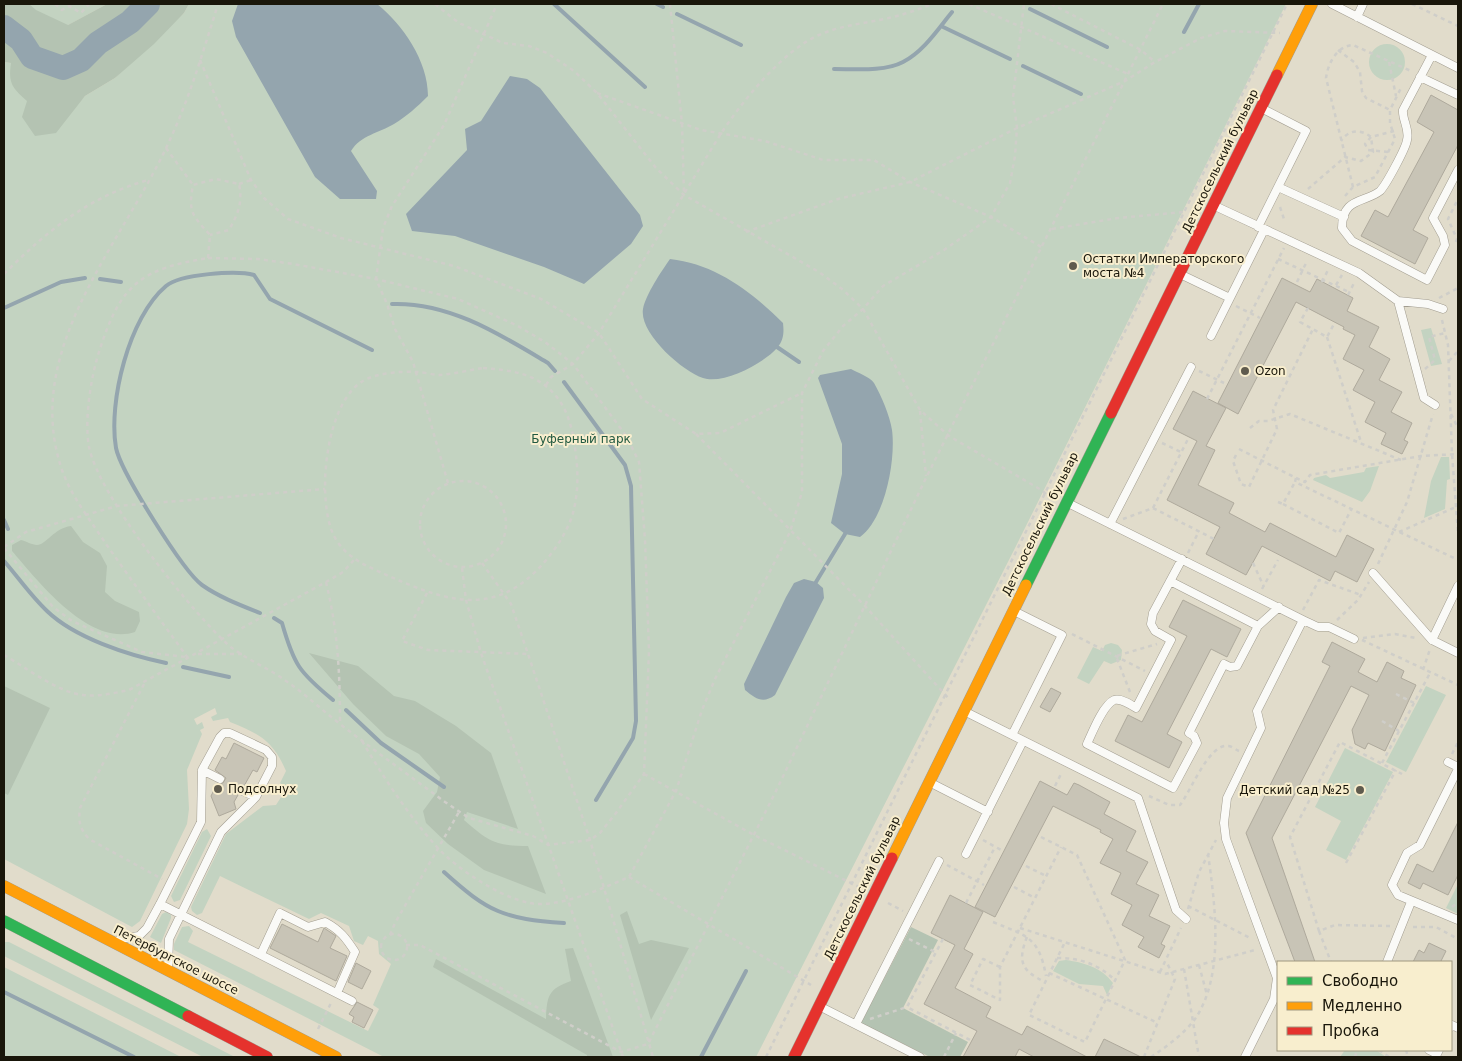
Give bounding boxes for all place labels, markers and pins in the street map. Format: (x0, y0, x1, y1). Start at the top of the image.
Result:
place label: Остатки Императорского моста №4 (1083, 252, 1244, 280)
marker: Остатки Императорского моста №4 (1067, 260, 1079, 272)
place label: Ozon (1255, 364, 1286, 378)
marker: Ozon (1239, 365, 1251, 377)
place label: Подсолнух (228, 782, 296, 796)
marker: Подсолнух (212, 783, 224, 795)
place label: Детский сад №25 (1239, 783, 1350, 797)
marker: Детский сад №25 (1354, 784, 1366, 796)

